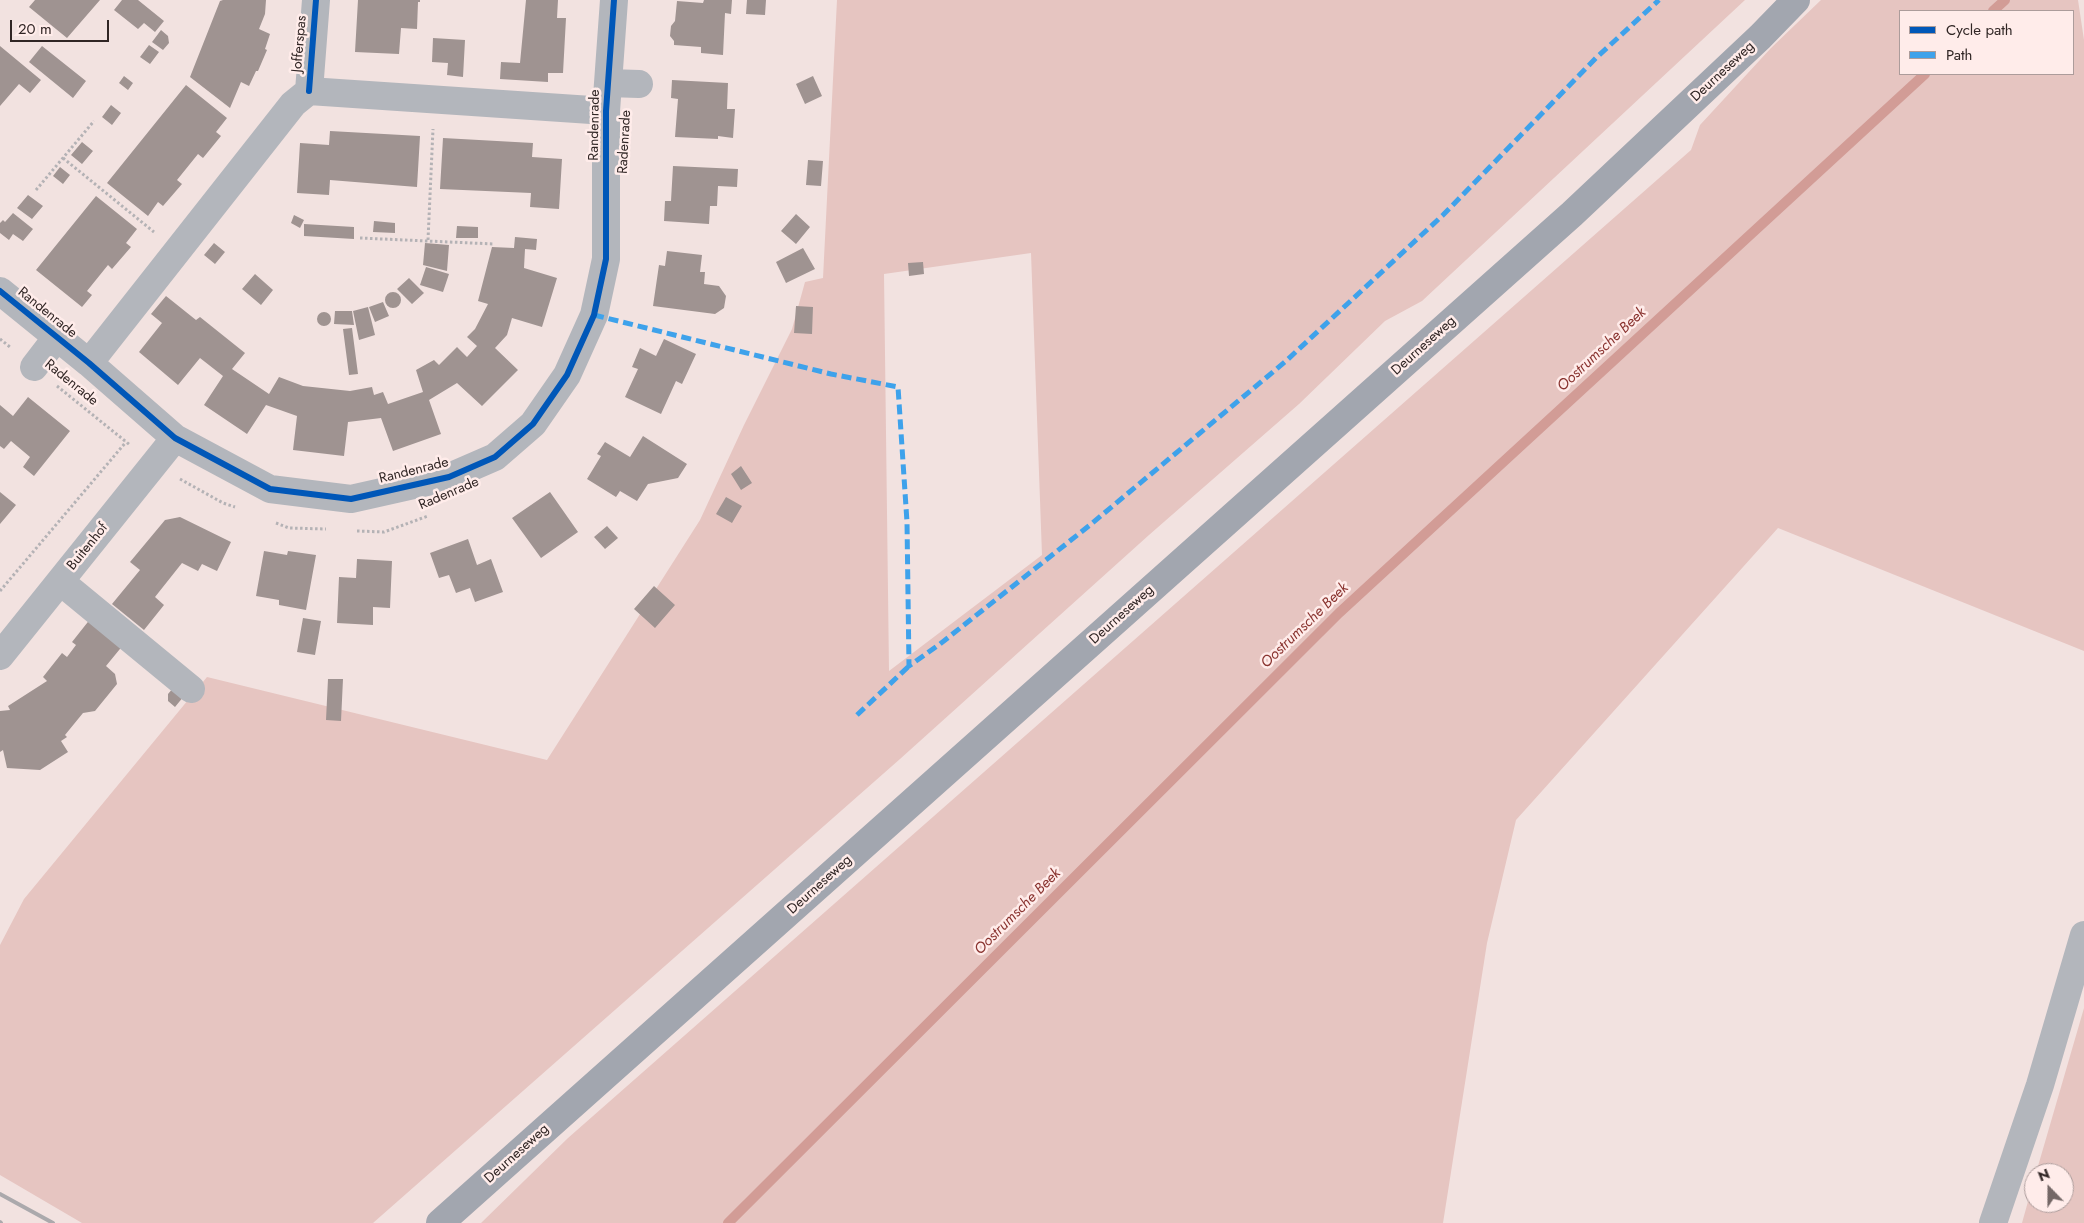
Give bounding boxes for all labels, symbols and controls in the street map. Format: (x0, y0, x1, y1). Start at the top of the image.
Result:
scale bar (12, 10, 111, 42)
legend (1899, 10, 2074, 75)
street label: Jofferspas (289, 15, 311, 73)
text: 20 m (18, 18, 52, 40)
text: Cycle path (1946, 19, 2013, 41)
street label: Deurneseweg (1688, 38, 1758, 106)
text: Path (1946, 44, 1972, 66)
street label: Randenrade (586, 89, 604, 161)
street label: Radenrade (615, 110, 635, 174)
street label: Randenrade (14, 284, 80, 342)
water label: Oostrumsche Beek (1554, 304, 1650, 396)
street label: Deurneseweg (1388, 313, 1460, 379)
street label: Radenrade (41, 356, 101, 410)
street label: Randenrade (377, 454, 451, 488)
street label: Radenrade (416, 474, 482, 514)
street label: Buitenhof (64, 520, 112, 574)
water label: Oostrumsche Beek (1257, 580, 1353, 672)
street label: Deurneseweg (1086, 582, 1158, 648)
street label: Deurneseweg (784, 852, 856, 918)
water label: Oostrumsche Beek (971, 865, 1065, 959)
street label: Deurneseweg (481, 1121, 553, 1187)
north arrow (2024, 1163, 2074, 1213)
text: N (2035, 1164, 2053, 1186)

